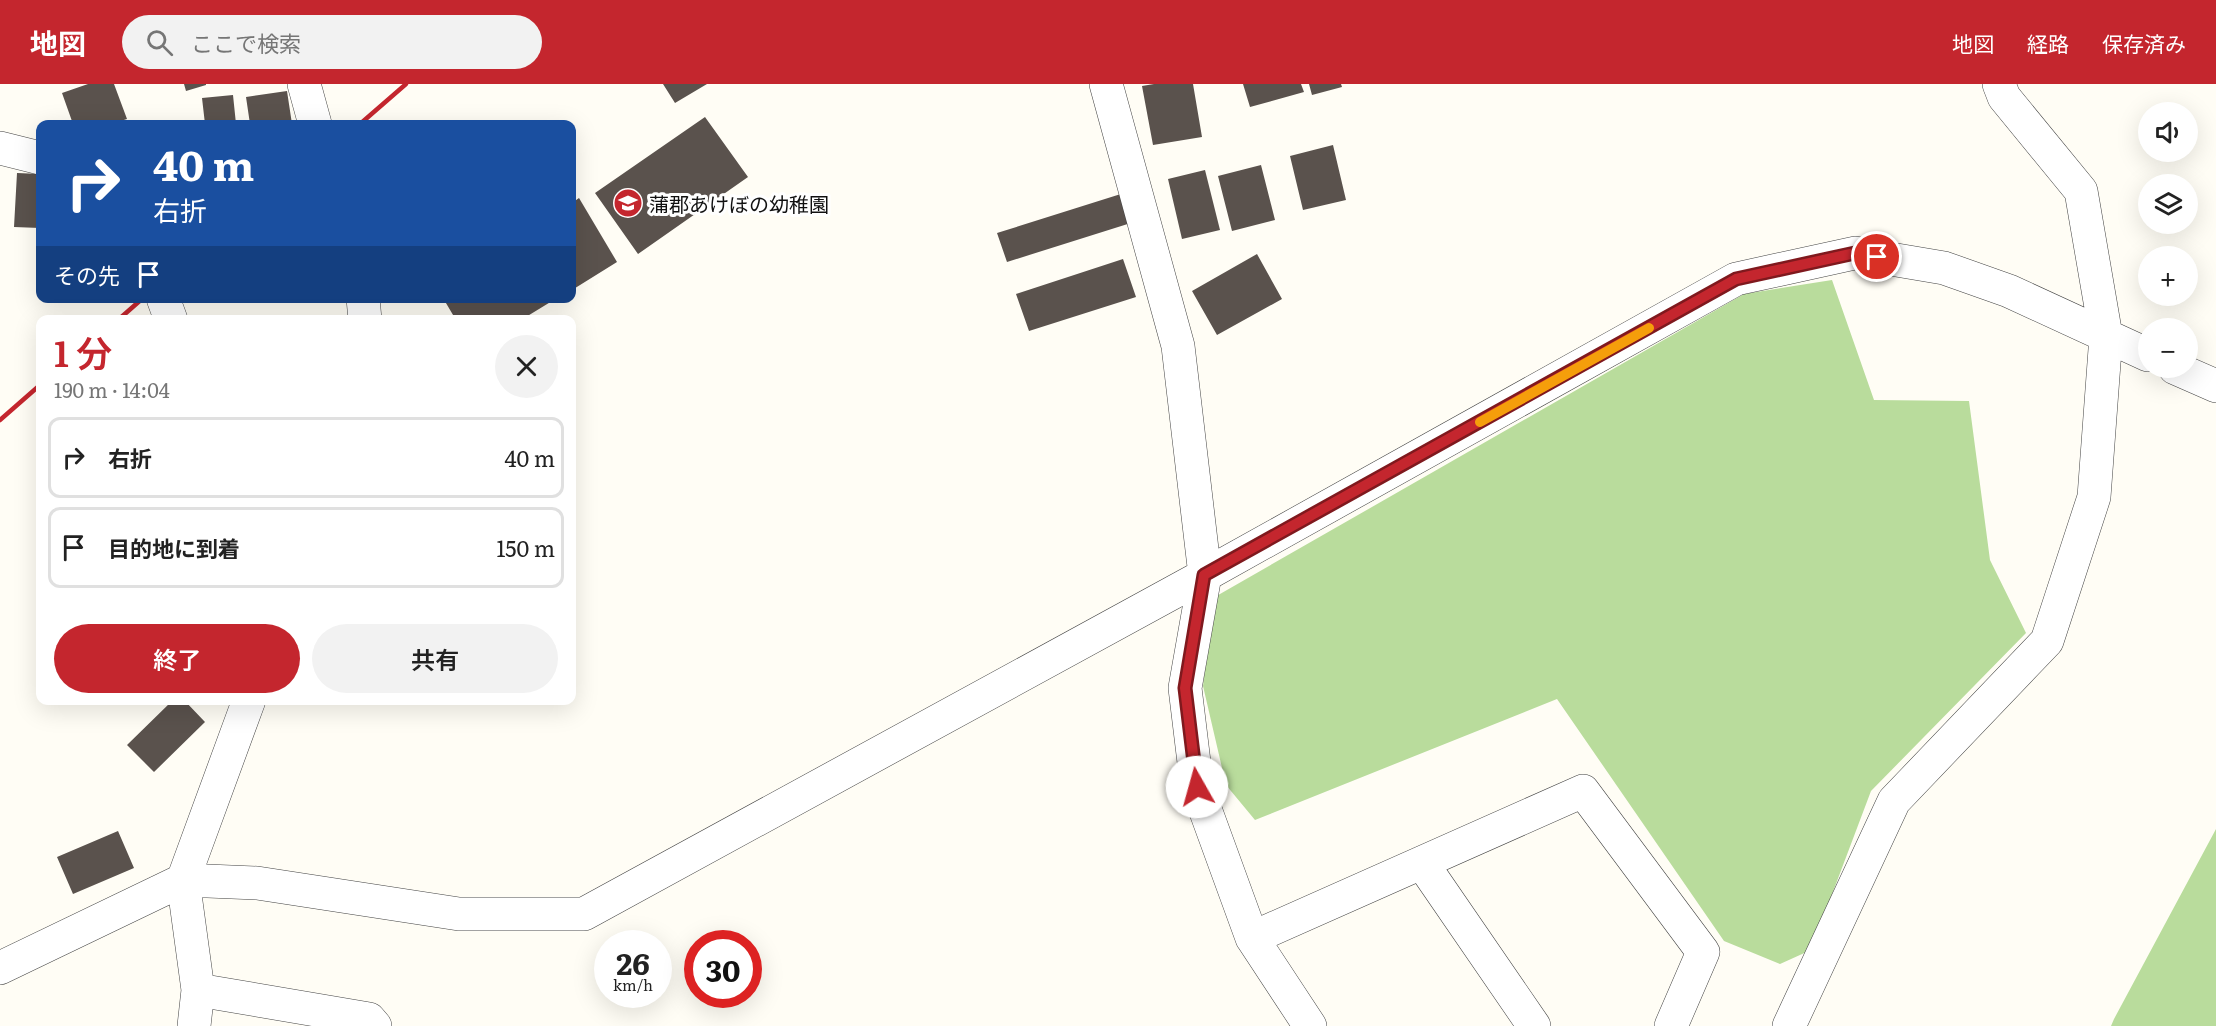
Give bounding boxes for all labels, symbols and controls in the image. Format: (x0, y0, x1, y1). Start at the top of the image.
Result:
search box (122, 15, 542, 69)
text: 地図 (30, 21, 86, 63)
icon: search (143, 26, 176, 59)
text: ここで検索 (191, 26, 301, 59)
text: 地図 (1952, 27, 1994, 58)
text: 経路 (2027, 27, 2069, 58)
text: 保存済み (2102, 27, 2186, 58)
map controls (2138, 102, 2198, 378)
button: sound (2138, 102, 2198, 162)
text: 40 m (153, 132, 254, 194)
icon: right (54, 144, 132, 222)
button: layers (2138, 174, 2198, 234)
school or university icon: 蒲郡あけぼの幼稚園 (612, 187, 644, 219)
place label: 蒲郡あけぼの幼稚園 (649, 188, 829, 218)
text: 右折 (153, 189, 207, 229)
pin (1851, 231, 1902, 282)
icon: arrive (1860, 240, 1893, 273)
button: + (2138, 246, 2198, 306)
text: その先 (54, 258, 120, 291)
icon: arrive (132, 258, 165, 291)
button: − (2138, 318, 2198, 378)
text: 1 分 (54, 325, 112, 378)
button: close (495, 335, 558, 398)
text: 190 m · 14:04 (54, 374, 170, 404)
icon: right (57, 441, 90, 474)
text: 右折 (108, 441, 152, 474)
text: 40 m (504, 441, 555, 474)
icon: arrive (57, 531, 90, 564)
text: 目的地に到着 (108, 531, 240, 564)
text: 150 m (496, 531, 555, 564)
button: 終了 (54, 624, 300, 693)
button: 共有 (312, 624, 558, 693)
position arrow (1165, 755, 1229, 819)
speed limit sign: 30 (684, 930, 762, 1008)
text: 26 (616, 940, 650, 984)
text: km/h (613, 973, 653, 996)

